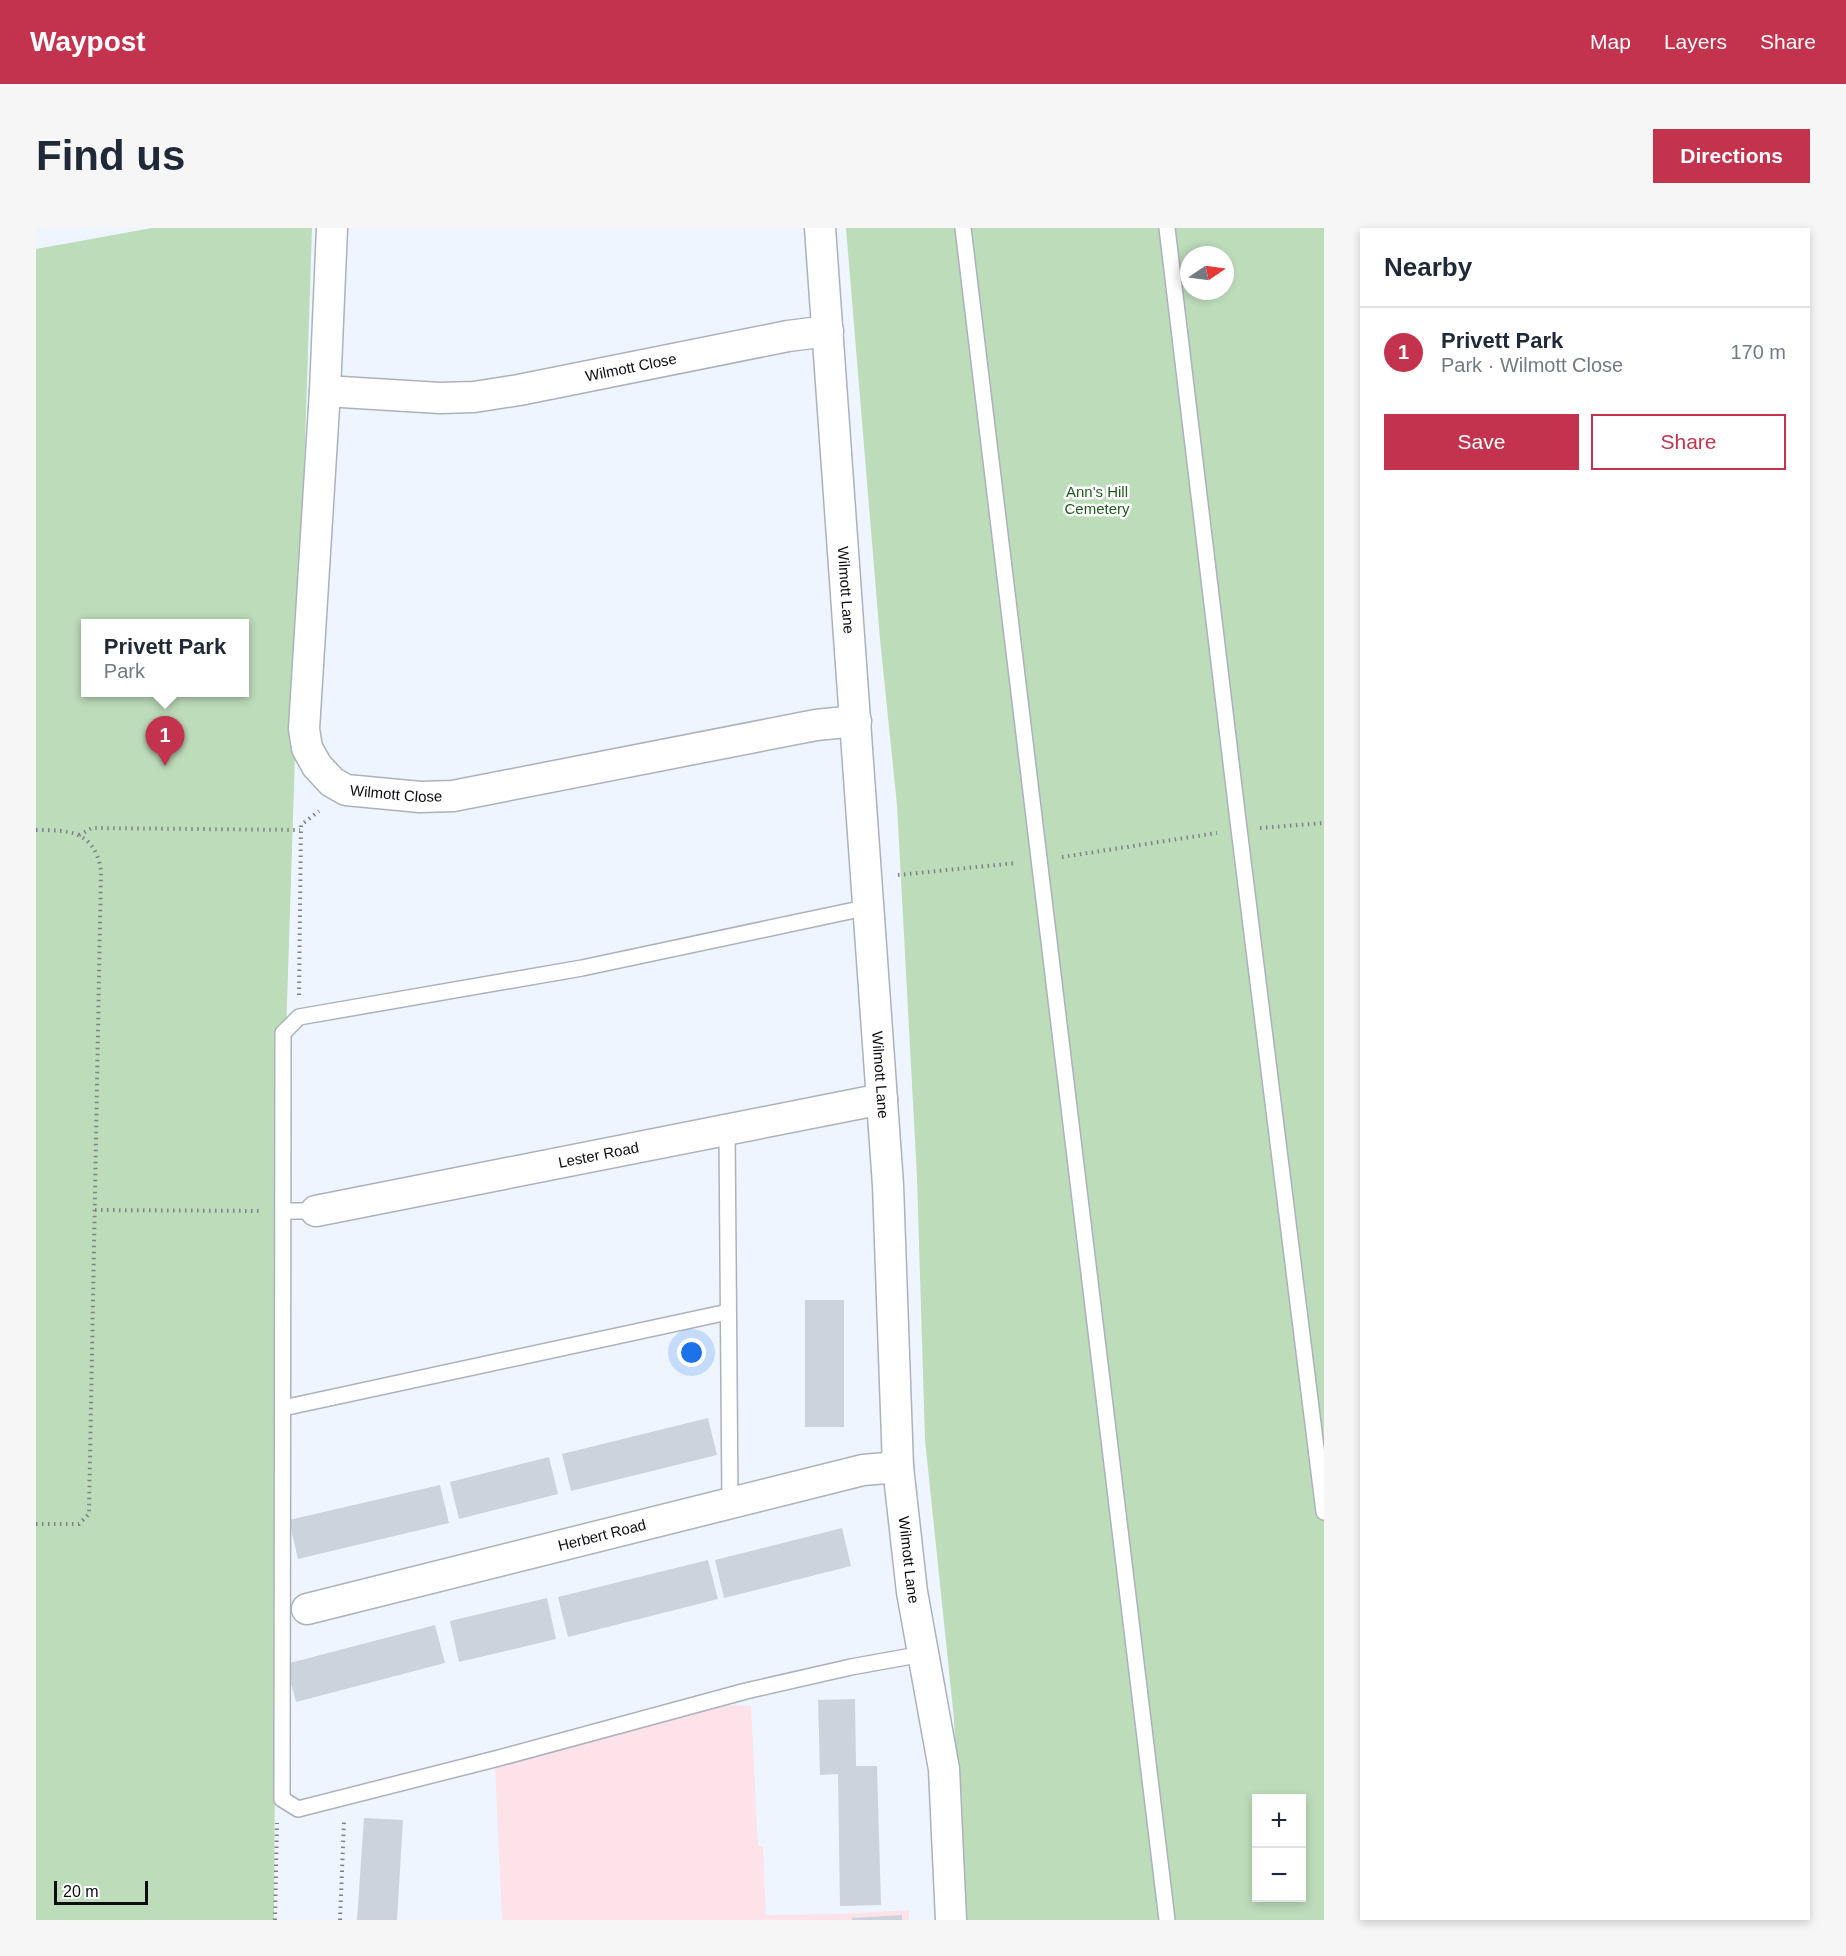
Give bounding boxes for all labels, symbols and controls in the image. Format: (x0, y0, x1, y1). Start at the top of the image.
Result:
text: Waypost (30, 26, 146, 57)
text: Map (1590, 30, 1631, 53)
text: Layers (1664, 30, 1727, 53)
text: Share (1760, 30, 1816, 53)
button: Directions (1653, 129, 1810, 183)
text: Find us (36, 132, 185, 179)
north arrow (1180, 246, 1234, 300)
text: Nearby (1384, 252, 1472, 282)
text: Privett Park (1441, 328, 1563, 353)
text: 1 (1398, 341, 1409, 363)
text: 170 m (1730, 341, 1786, 363)
street label: Wilmott Close (584, 350, 678, 384)
text: Park · Wilmott Close (1441, 354, 1623, 376)
button: Save (1384, 414, 1579, 470)
button: Share (1591, 414, 1786, 470)
park label: Ann's Hill Cemetery (1064, 483, 1130, 517)
street label: Wilmott Lane (835, 546, 858, 634)
popup (81, 619, 249, 697)
text: Privett Park (104, 634, 226, 659)
text: Park (104, 660, 145, 682)
pin: 1 (146, 716, 184, 766)
street label: Wilmott Close (349, 781, 443, 805)
street label: Wilmott Lane (869, 1031, 892, 1119)
street label: Lester Road (557, 1138, 640, 1171)
your location (677, 1338, 706, 1367)
street label: Wilmott Lane (896, 1515, 923, 1605)
street label: Herbert Road (556, 1516, 648, 1554)
map controls (1252, 1794, 1306, 1902)
button: + (1252, 1794, 1306, 1848)
button: − (1252, 1848, 1306, 1902)
scale bar (54, 1878, 148, 1906)
text: 20 m (63, 1883, 99, 1900)

